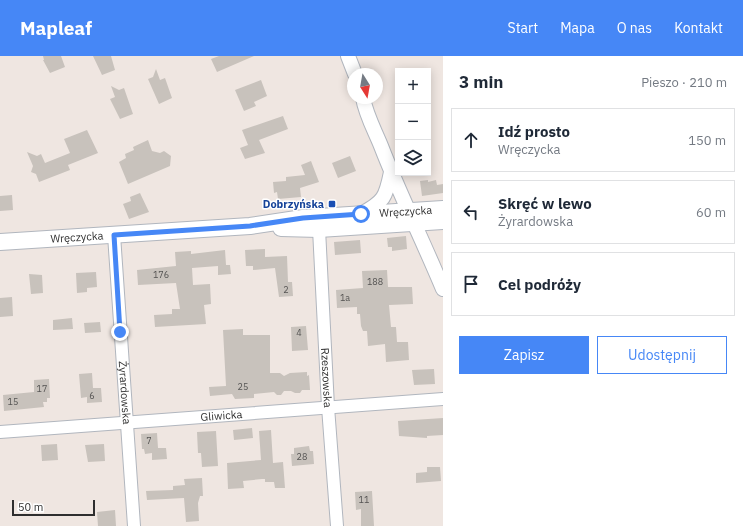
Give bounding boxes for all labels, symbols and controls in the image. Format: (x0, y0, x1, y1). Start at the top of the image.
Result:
text: Mapleaf (20, 16, 92, 40)
text: Start (508, 19, 538, 37)
text: Mapa (560, 19, 595, 37)
text: O nas (617, 19, 652, 37)
text: Kontakt (674, 19, 723, 37)
north arrow (347, 68, 383, 104)
map controls (395, 68, 431, 176)
button: + (395, 68, 431, 104)
text: 3 min (459, 71, 503, 93)
text: Pieszo · 210 m (641, 74, 727, 91)
button: − (395, 104, 431, 140)
text: Idź prosto (498, 122, 570, 141)
icon: ahead (460, 129, 482, 151)
text: 150 m (688, 132, 726, 149)
button: layers (395, 140, 431, 176)
text: Wręczycka (498, 141, 561, 158)
text: Skręć w lewo (498, 194, 592, 213)
place label: Dobrzyńska (263, 197, 324, 211)
marker: Dobrzyńska (327, 199, 337, 209)
icon: left (460, 201, 482, 223)
street label: Wręczycka (379, 203, 433, 220)
text: 60 m (696, 204, 726, 221)
route start (352, 205, 370, 223)
text: Żyrardowska (498, 213, 573, 230)
street label: Wręczycka (50, 228, 104, 246)
house number: 176 (153, 269, 169, 280)
icon: arrive (460, 273, 482, 295)
text: Cel podróży (498, 275, 581, 294)
house number: 188 (367, 276, 383, 287)
house number: 2 (283, 284, 289, 295)
house number: 1a (340, 292, 350, 303)
route end (111, 323, 129, 341)
house number: 4 (296, 327, 302, 338)
button: Zapisz (459, 336, 589, 374)
button: Udostępnij (597, 336, 727, 374)
street label: Rzeszowska (318, 348, 335, 408)
street label: Żyrardowska (116, 360, 134, 425)
house number: 25 (238, 381, 248, 392)
house number: 17 (37, 383, 47, 394)
house number: 6 (89, 390, 95, 401)
house number: 15 (8, 396, 18, 407)
street label: Gliwicka (200, 407, 243, 424)
house number: 7 (146, 435, 152, 446)
house number: 28 (297, 451, 307, 462)
house number: 11 (359, 494, 369, 505)
scale bar (12, 498, 95, 517)
text: 50 m (18, 500, 43, 514)

